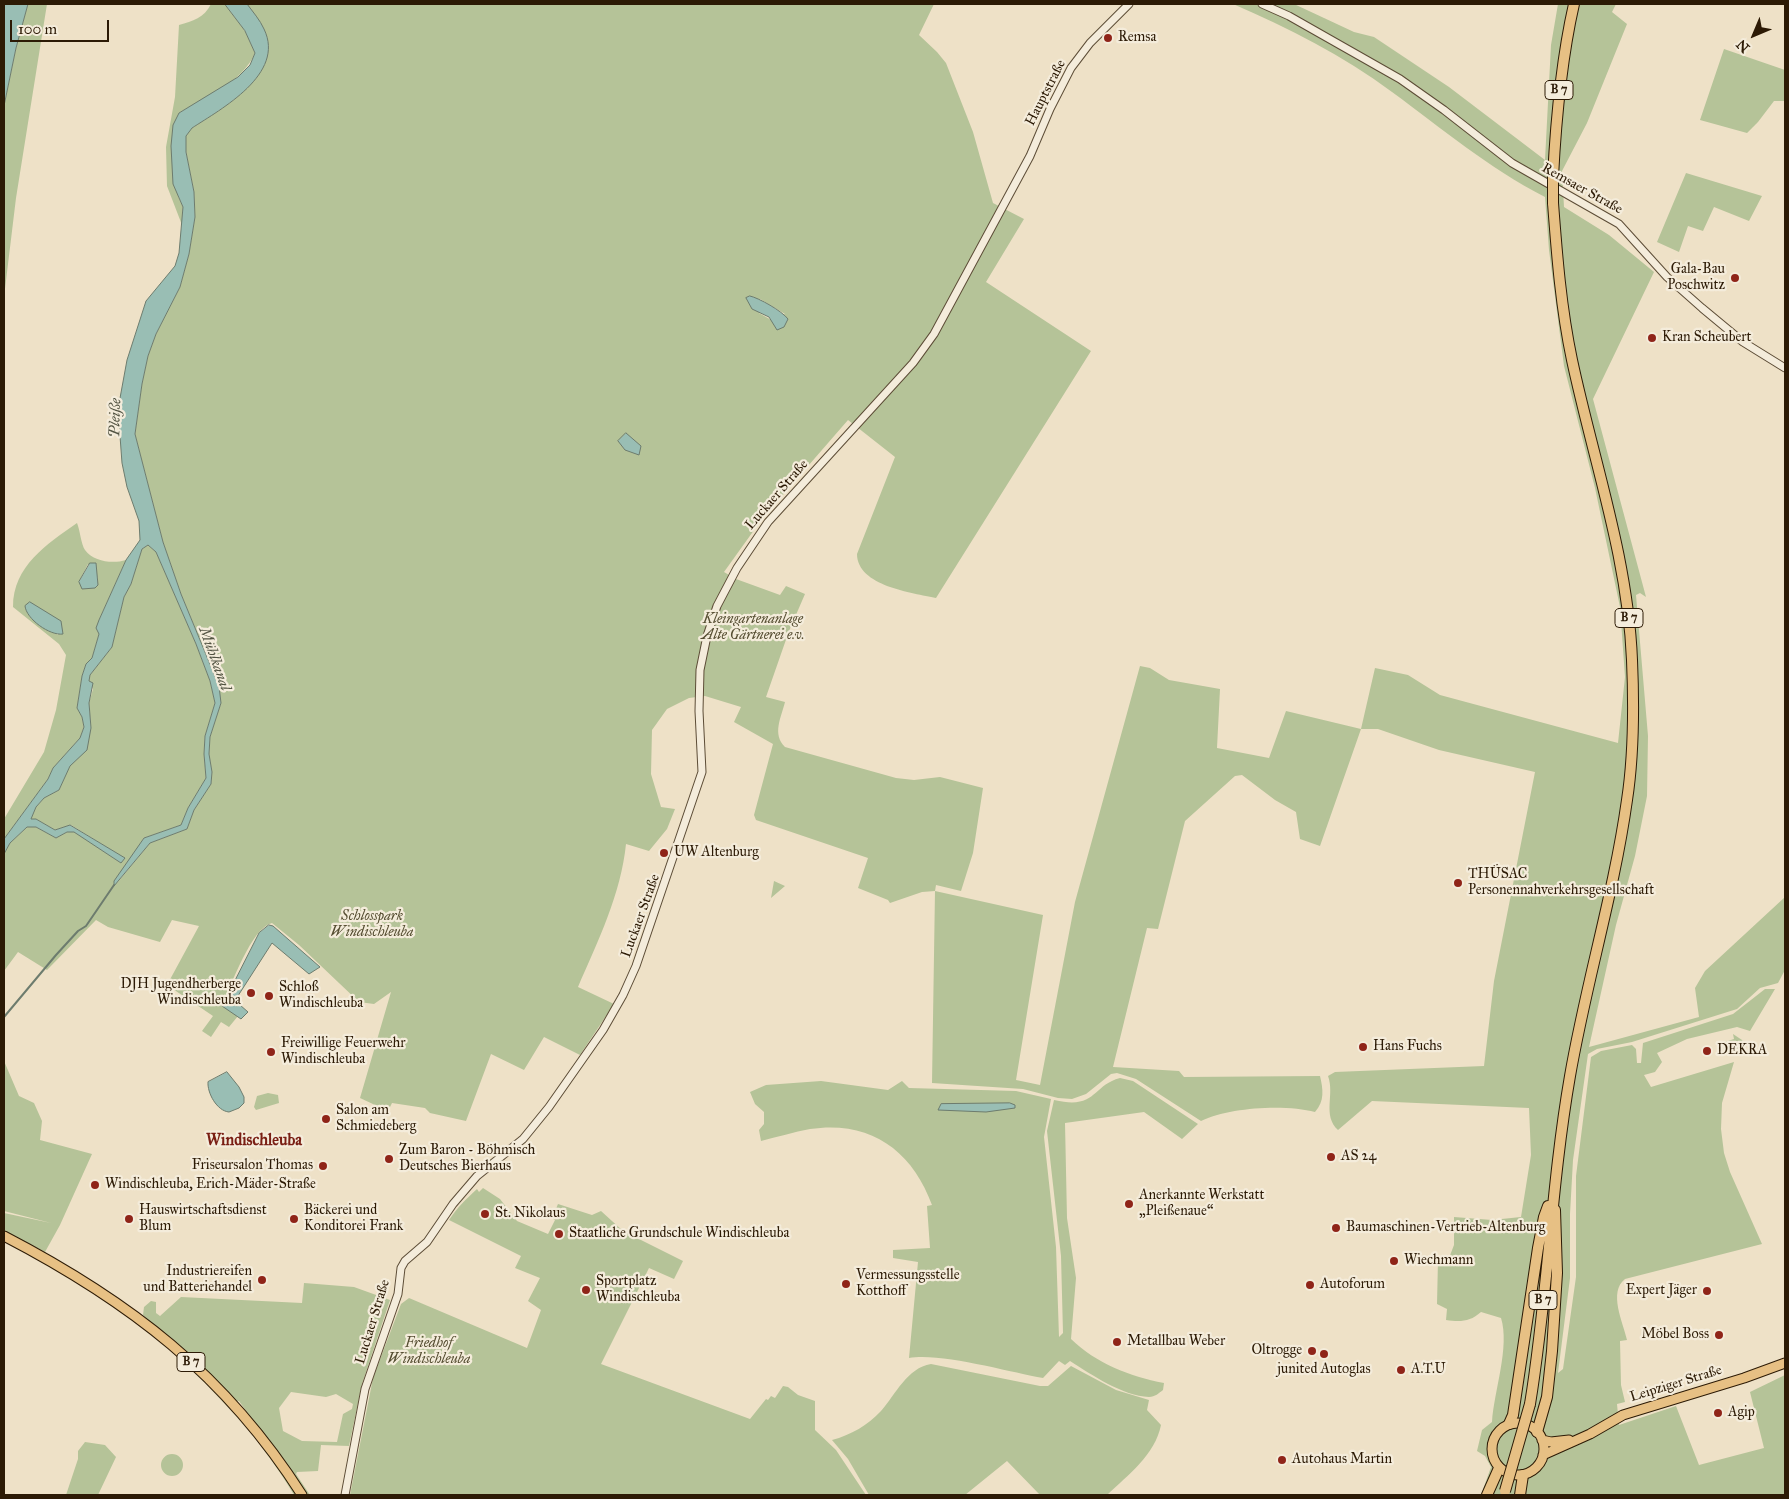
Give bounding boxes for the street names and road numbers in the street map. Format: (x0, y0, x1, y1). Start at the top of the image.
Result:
street label: Hauptstraße (1022, 57, 1070, 129)
road number: B 7 (1545, 80, 1573, 100)
street label: Remsaer Straße (1539, 160, 1625, 218)
street label: Luckaer Straße (742, 456, 812, 534)
road number: B 7 (1615, 608, 1643, 628)
street label: Luckaer Straße (618, 872, 664, 960)
street label: Luckaer Straße (352, 1278, 394, 1366)
road number: B 7 (1529, 1290, 1557, 1310)
road number: B 7 (177, 1352, 205, 1371)
street label: Leipziger Straße (1628, 1362, 1724, 1406)

